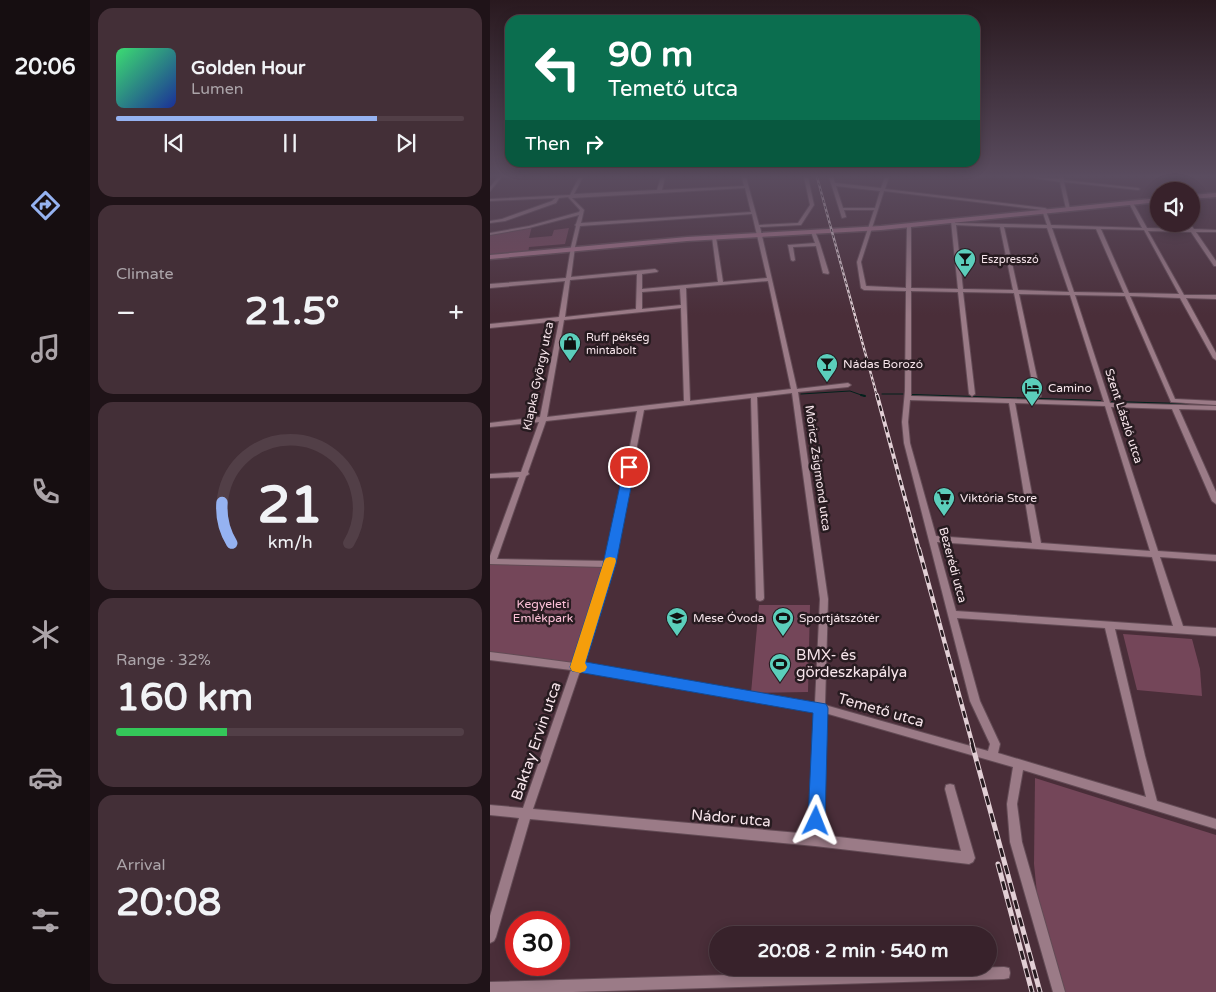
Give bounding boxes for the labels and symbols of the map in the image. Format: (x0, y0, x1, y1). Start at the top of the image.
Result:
bar icon: Eszpresszó (953, 247, 977, 278)
place label: Eszpresszó (981, 253, 1039, 266)
street label: Klapka György utca (520, 320, 556, 432)
shop icon: Ruff pékség mintabolt (558, 331, 582, 362)
place label: Ruff pékség mintabolt (586, 331, 650, 357)
bar icon: Nádas Borozó (815, 352, 839, 383)
place label: Nádas Borozó (843, 357, 923, 371)
street label: Szent László utca (1102, 367, 1146, 465)
hotel icon: Camino (1020, 376, 1044, 407)
place label: Camino (1048, 381, 1092, 395)
street label: Móricz Zsigmond utca (802, 404, 834, 532)
pin (608, 446, 650, 488)
supermarket icon: Viktória Store (932, 486, 956, 517)
place label: Viktória Store (960, 491, 1037, 505)
street label: Bezerédi utca (936, 526, 970, 604)
park label: Kegyeleti Emlékpark (513, 597, 574, 625)
school or university icon: Mese Óvoda (665, 606, 689, 637)
sports icon: Sportjátszótér (771, 606, 795, 637)
place label: Mese Óvoda (693, 611, 765, 625)
place label: Sportjátszótér (799, 611, 880, 625)
place label: BMX- és gördeszkapálya (796, 646, 907, 681)
sports icon: BMX- és gördeszkapálya (768, 652, 792, 683)
street label: Baktay Ervin utca (507, 679, 565, 803)
street label: Temető utca (836, 689, 926, 731)
position arrow (789, 794, 841, 846)
street label: Nádor utca (690, 806, 772, 830)
speed limit sign: 30 (505, 911, 570, 976)

